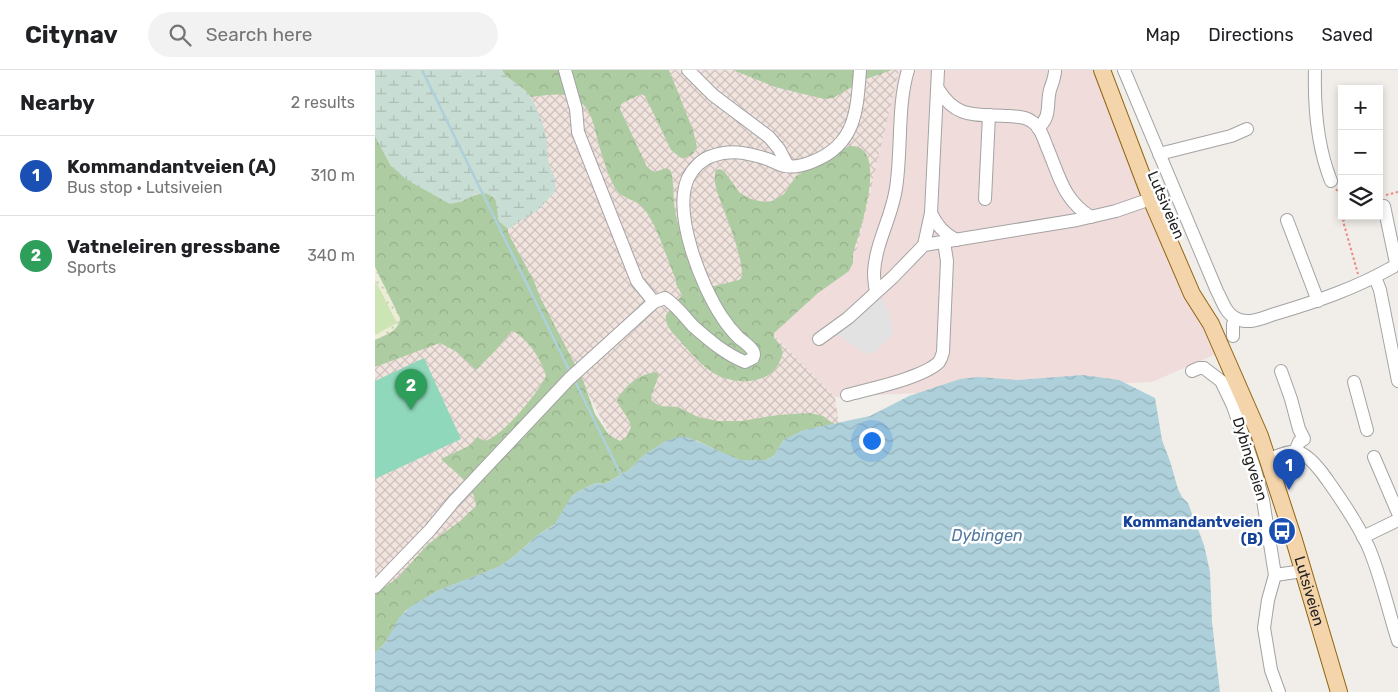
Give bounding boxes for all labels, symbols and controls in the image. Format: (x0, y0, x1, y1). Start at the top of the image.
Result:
search box (148, 12, 498, 57)
text: Citynav (25, 21, 118, 49)
icon: search (166, 21, 194, 49)
text: Search here (206, 23, 312, 46)
text: Map (1145, 24, 1180, 46)
text: Directions (1208, 24, 1294, 46)
text: Saved (1322, 24, 1373, 46)
map controls (1338, 85, 1383, 220)
button: + (1338, 85, 1383, 130)
text: Nearby (20, 90, 95, 115)
text: 2 results (291, 93, 355, 112)
button: − (1338, 130, 1383, 175)
text: Kommandantveien (A) (67, 155, 276, 178)
text: 1 (32, 166, 40, 185)
text: 310 m (311, 166, 355, 185)
street label: Lutsiveien (1144, 168, 1188, 242)
button: layers (1338, 175, 1383, 220)
text: Bus stop · Lutsiveien (67, 178, 222, 197)
text: Vatneleiren gressbane (67, 235, 280, 258)
text: 2 (31, 246, 41, 265)
text: 340 m (307, 246, 355, 265)
text: Sports (67, 258, 116, 277)
pin: 2 (395, 369, 427, 410)
street label: Dybingveien (1229, 415, 1271, 503)
your location (859, 428, 885, 454)
pin: 1 (1273, 449, 1305, 490)
place label: Kommandantveien (B) (1123, 513, 1263, 548)
bus stop icon: Kommandantveien (B) (1267, 516, 1297, 546)
water label: Dybingen (951, 526, 1023, 545)
street label: Lutsiveien (1290, 554, 1328, 628)

